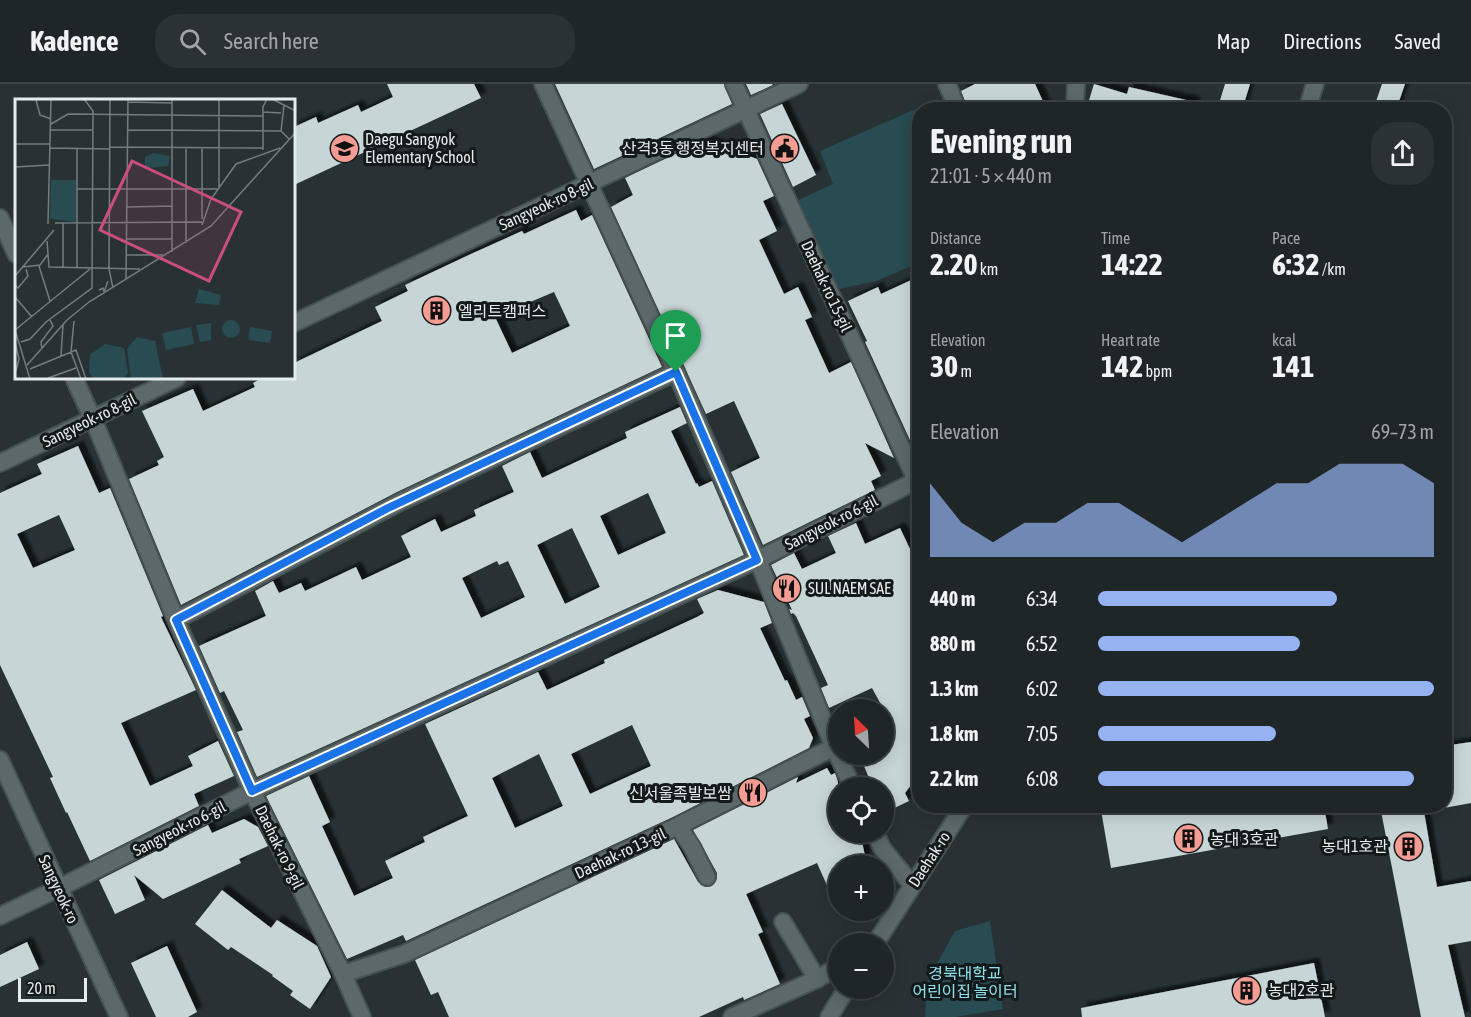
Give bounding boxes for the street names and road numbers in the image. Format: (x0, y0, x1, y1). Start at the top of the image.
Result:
street label: Sangyeok-ro 8-gil (496, 174, 597, 235)
street label: Daehak-ro 15-gil (797, 238, 856, 335)
street label: Sangyeok-ro 8-gil (39, 389, 140, 451)
street label: Sangyeok-ro 6-gil (782, 491, 882, 554)
street label: Sangyeok-ro 6-gil (130, 797, 230, 860)
street label: Daehak-ro 9-gil (251, 802, 308, 893)
street label: Daehak-ro 13-gil (572, 824, 669, 883)
street label: Daehak-ro (905, 828, 953, 890)
street label: Sangyeok-ro (34, 852, 83, 926)

